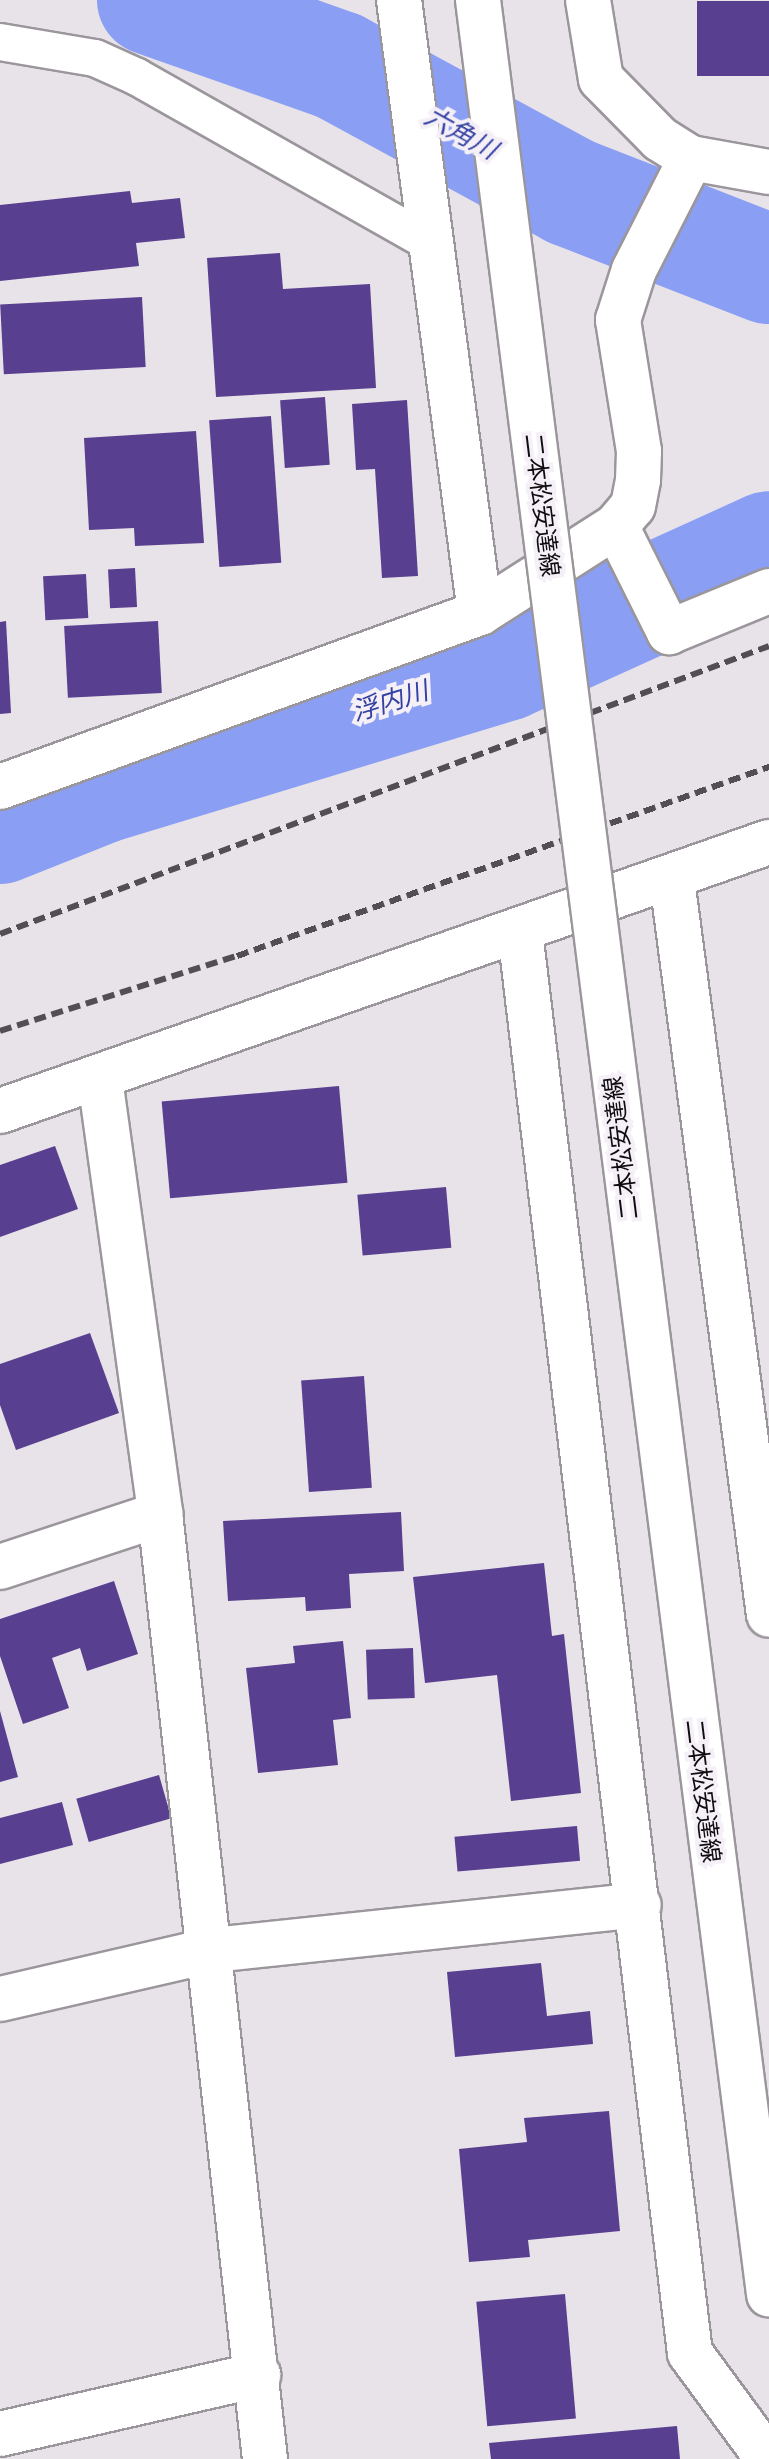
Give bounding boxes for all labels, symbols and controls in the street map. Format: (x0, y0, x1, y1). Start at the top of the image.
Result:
water label: 六角川 (419, 100, 503, 166)
street label: 二本松安達線 (519, 432, 565, 578)
water label: 浮内川 (348, 675, 432, 727)
street label: 二本松安達線 (598, 1075, 644, 1221)
street label: 二本松安達線 (680, 1718, 726, 1864)

